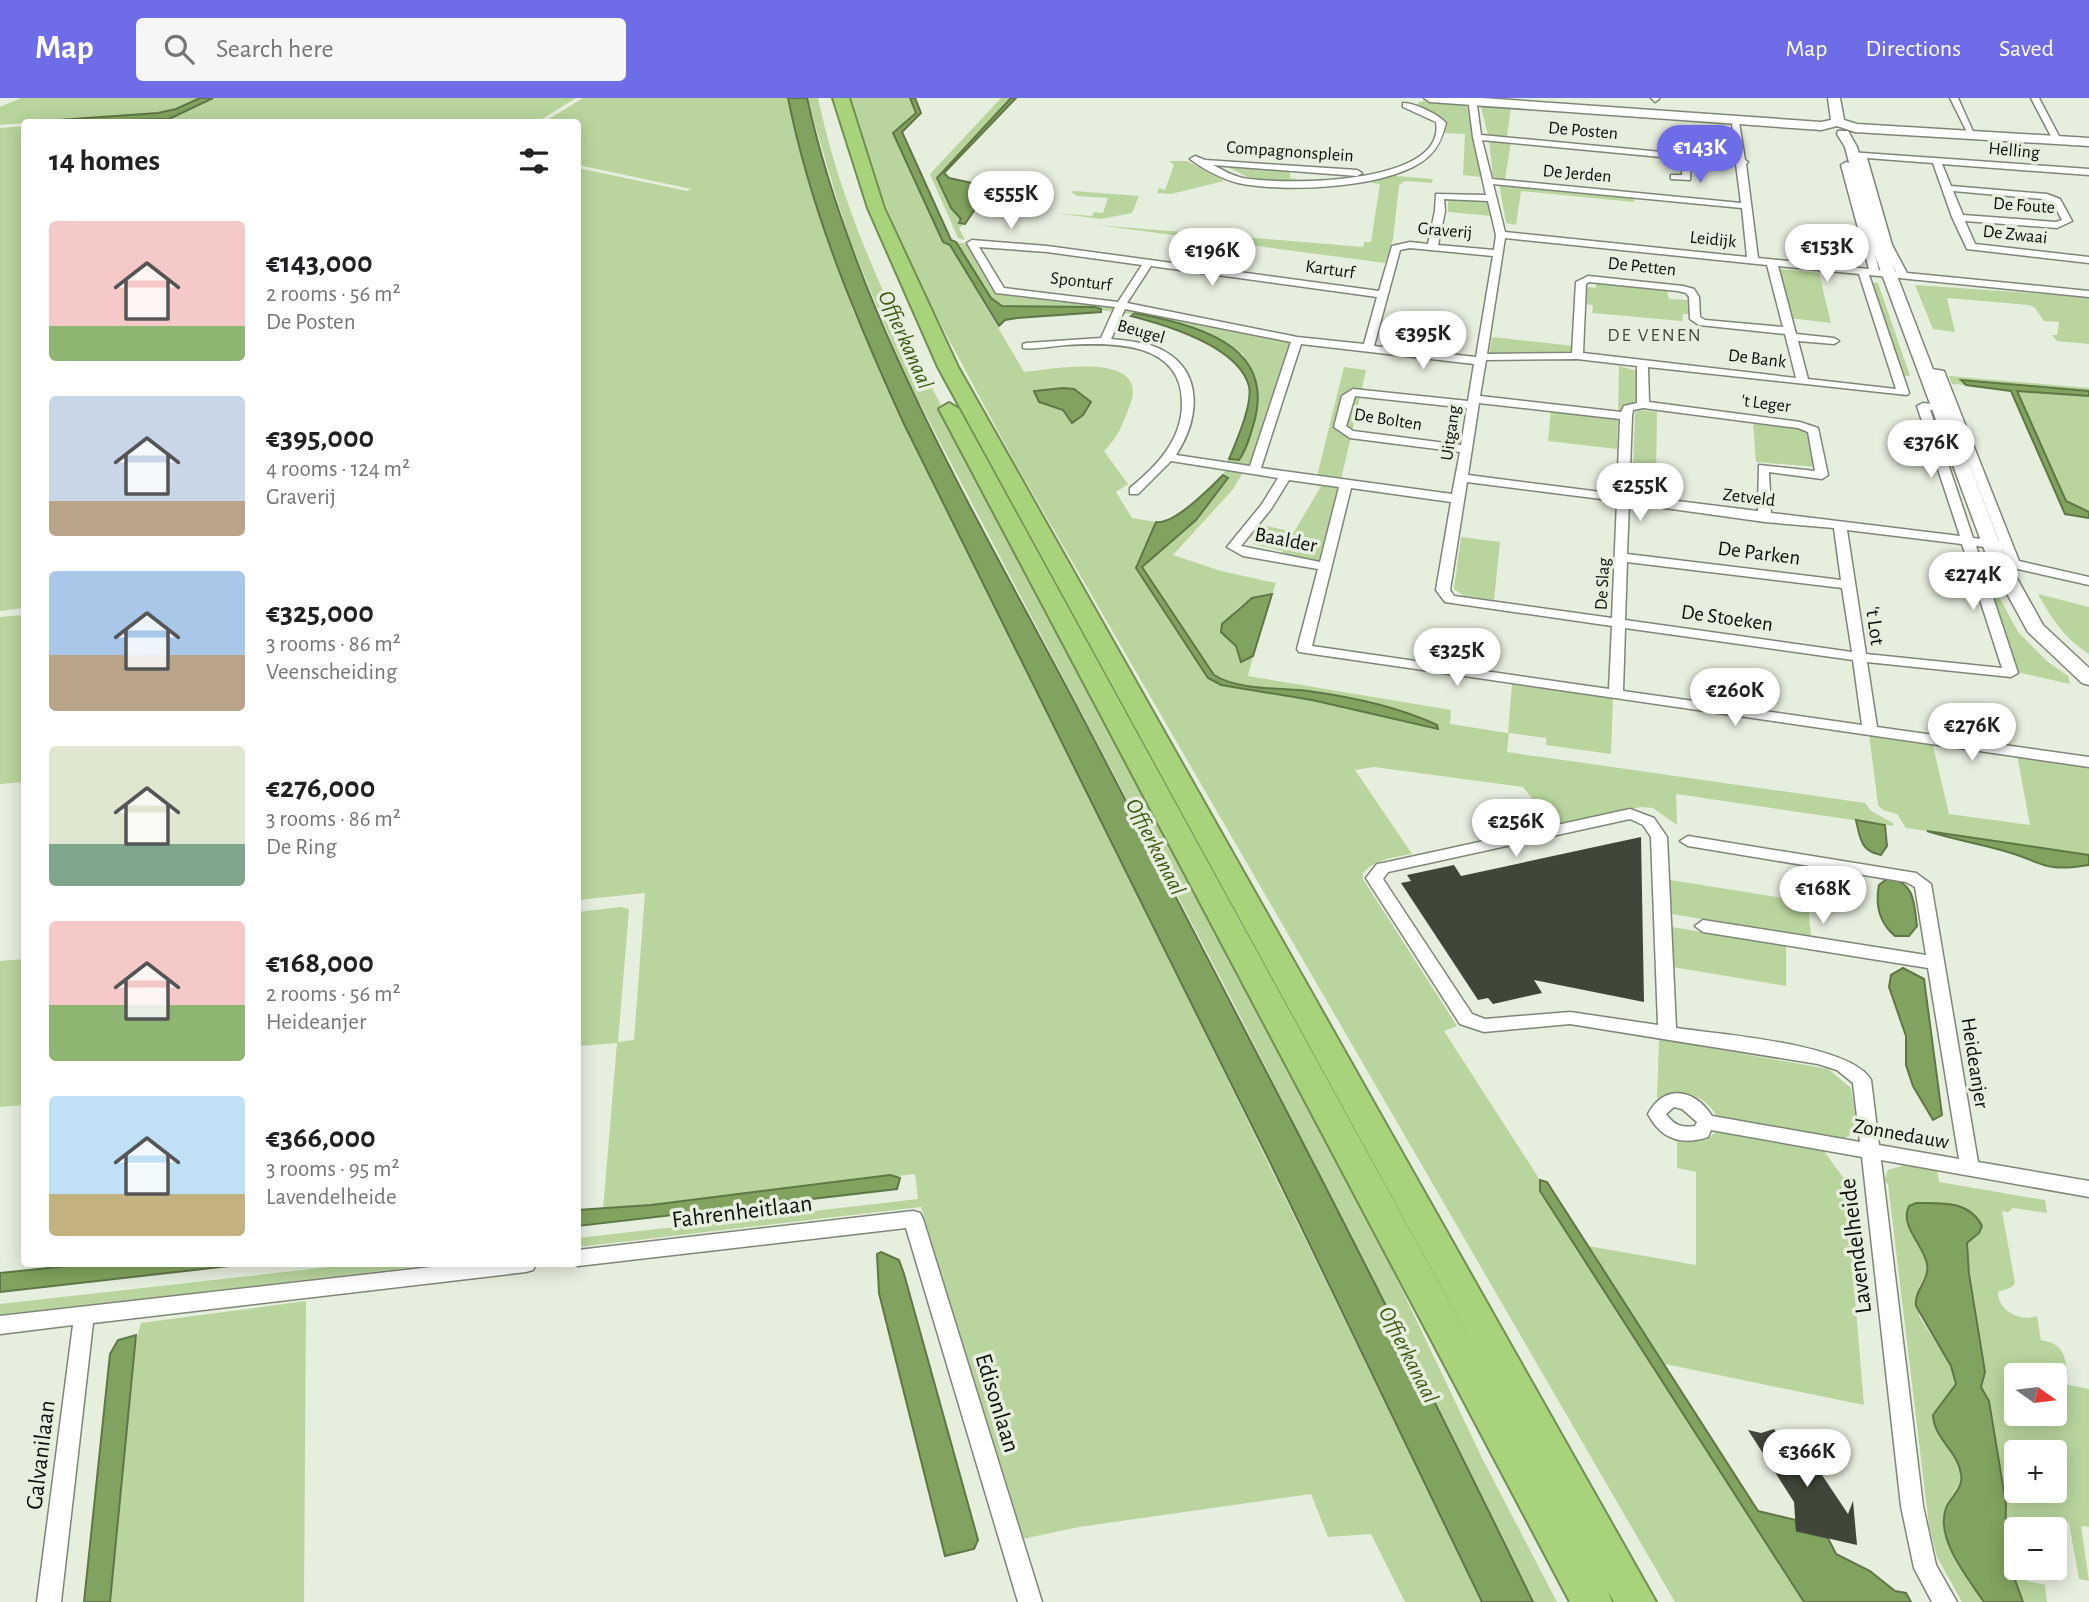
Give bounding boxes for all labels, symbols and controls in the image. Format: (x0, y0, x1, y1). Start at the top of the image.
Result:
search box (136, 18, 626, 81)
icon: search (160, 30, 198, 68)
text: Map (35, 32, 94, 65)
text: Search here (216, 36, 334, 62)
text: Map (1785, 37, 1827, 61)
text: Directions (1865, 37, 1961, 61)
text: Saved (1999, 37, 2054, 61)
street label: De Posten (1547, 119, 1619, 143)
pin: €143K (1651, 126, 1749, 185)
text: €143K (1673, 136, 1727, 159)
street label: Compagnonsplein (1226, 139, 1354, 165)
street label: Helling (1988, 140, 2041, 162)
icon: filters (515, 142, 553, 180)
text: 14 homes (49, 146, 160, 176)
street label: De Jerden (1542, 162, 1612, 186)
pin: €555K (962, 172, 1060, 231)
text: €555K (984, 182, 1038, 205)
street label: De Foute (1993, 195, 2055, 217)
street label: Graverij (1417, 220, 1473, 242)
street label: De Zwaai (1982, 223, 2048, 247)
pin: €153K (1778, 225, 1876, 284)
pin: €196K (1163, 228, 1261, 288)
street label: Leidijk (1689, 229, 1738, 251)
text: €153K (1801, 235, 1853, 258)
text: €196K (1185, 239, 1239, 262)
text: €143,000 (266, 248, 373, 278)
icon: home (105, 249, 189, 333)
street label: De Petten (1607, 254, 1677, 280)
street label: Karturf (1304, 258, 1357, 283)
street label: Sponturf (1049, 269, 1114, 295)
text: 2 rooms · 56 m² (266, 283, 400, 306)
water label: Offierkanaal (873, 287, 937, 393)
text: De Posten (266, 311, 356, 334)
pin: €395K (1374, 312, 1472, 371)
street label: Beugel (1115, 317, 1167, 347)
text: €395K (1395, 322, 1451, 345)
district label: DE VENEN (1607, 326, 1703, 345)
street label: De Bank (1727, 347, 1788, 372)
street label: 't Leger (1740, 392, 1792, 416)
street label: Uitgang (1438, 404, 1464, 462)
street label: De Bolten (1353, 406, 1423, 434)
pin: €376K (1882, 420, 1980, 480)
text: €395,000 (266, 423, 374, 453)
icon: home (105, 424, 189, 508)
text: €376K (1903, 431, 1959, 454)
text: 4 rooms · 124 m² (266, 458, 410, 481)
pin: €255K (1591, 464, 1689, 523)
text: €255K (1613, 474, 1667, 497)
text: Graverij (266, 486, 336, 509)
street label: Zetveld (1722, 486, 1776, 510)
street label: Baalder (1253, 524, 1319, 556)
street label: De Parken (1716, 538, 1802, 568)
pin: €274K (1924, 552, 2022, 612)
street label: De Slag (1593, 557, 1613, 611)
text: €274K (1945, 563, 2001, 586)
text: €325,000 (266, 598, 374, 628)
icon: home (105, 599, 189, 683)
street label: De Stoeken (1680, 601, 1774, 635)
street label: 't Lot (1862, 605, 1888, 647)
pin: €325K (1408, 628, 1506, 688)
text: 3 rooms · 86 m² (266, 633, 401, 656)
text: €325K (1430, 639, 1484, 662)
text: Veenscheiding (266, 661, 397, 684)
pin: €260K (1686, 668, 1784, 728)
text: €260K (1706, 679, 1764, 702)
pin: €276K (1923, 704, 2021, 763)
text: €276K (1944, 714, 2000, 737)
text: €276,000 (266, 773, 375, 803)
icon: home (105, 774, 189, 858)
water label: Offierkanaal (1121, 795, 1189, 899)
pin: €256K (1467, 800, 1565, 859)
text: 3 rooms · 86 m² (266, 808, 401, 831)
text: €256K (1488, 810, 1544, 833)
text: De Ring (266, 836, 337, 859)
pin: €168K (1774, 866, 1872, 926)
text: €168K (1796, 877, 1850, 900)
text: €168,000 (266, 948, 374, 978)
icon: home (105, 949, 189, 1033)
text: 2 rooms · 56 m² (266, 983, 400, 1006)
text: Heideanjer (266, 1011, 366, 1034)
street label: Heideanjer (1957, 1016, 1993, 1110)
street label: Zonnedauw (1851, 1115, 1951, 1153)
text: €366,000 (266, 1123, 376, 1153)
icon: home (105, 1124, 189, 1208)
text: 3 rooms · 95 m² (266, 1158, 399, 1181)
street label: Lavendelheide (1836, 1177, 1876, 1315)
text: Lavendelheide (266, 1186, 397, 1209)
street label: Fahrenheitlaan (670, 1191, 814, 1233)
water label: Offierkanaal (1374, 1303, 1442, 1407)
street label: Edisonlaan (971, 1351, 1023, 1455)
north arrow (2004, 1363, 2067, 1426)
map controls (2004, 1363, 2067, 1580)
street label: Galvanilaan (22, 1399, 60, 1511)
pin: €366K (1758, 1430, 1856, 1489)
text: €366K (1779, 1440, 1835, 1463)
button: + (2004, 1440, 2067, 1503)
button: − (2004, 1517, 2067, 1580)

